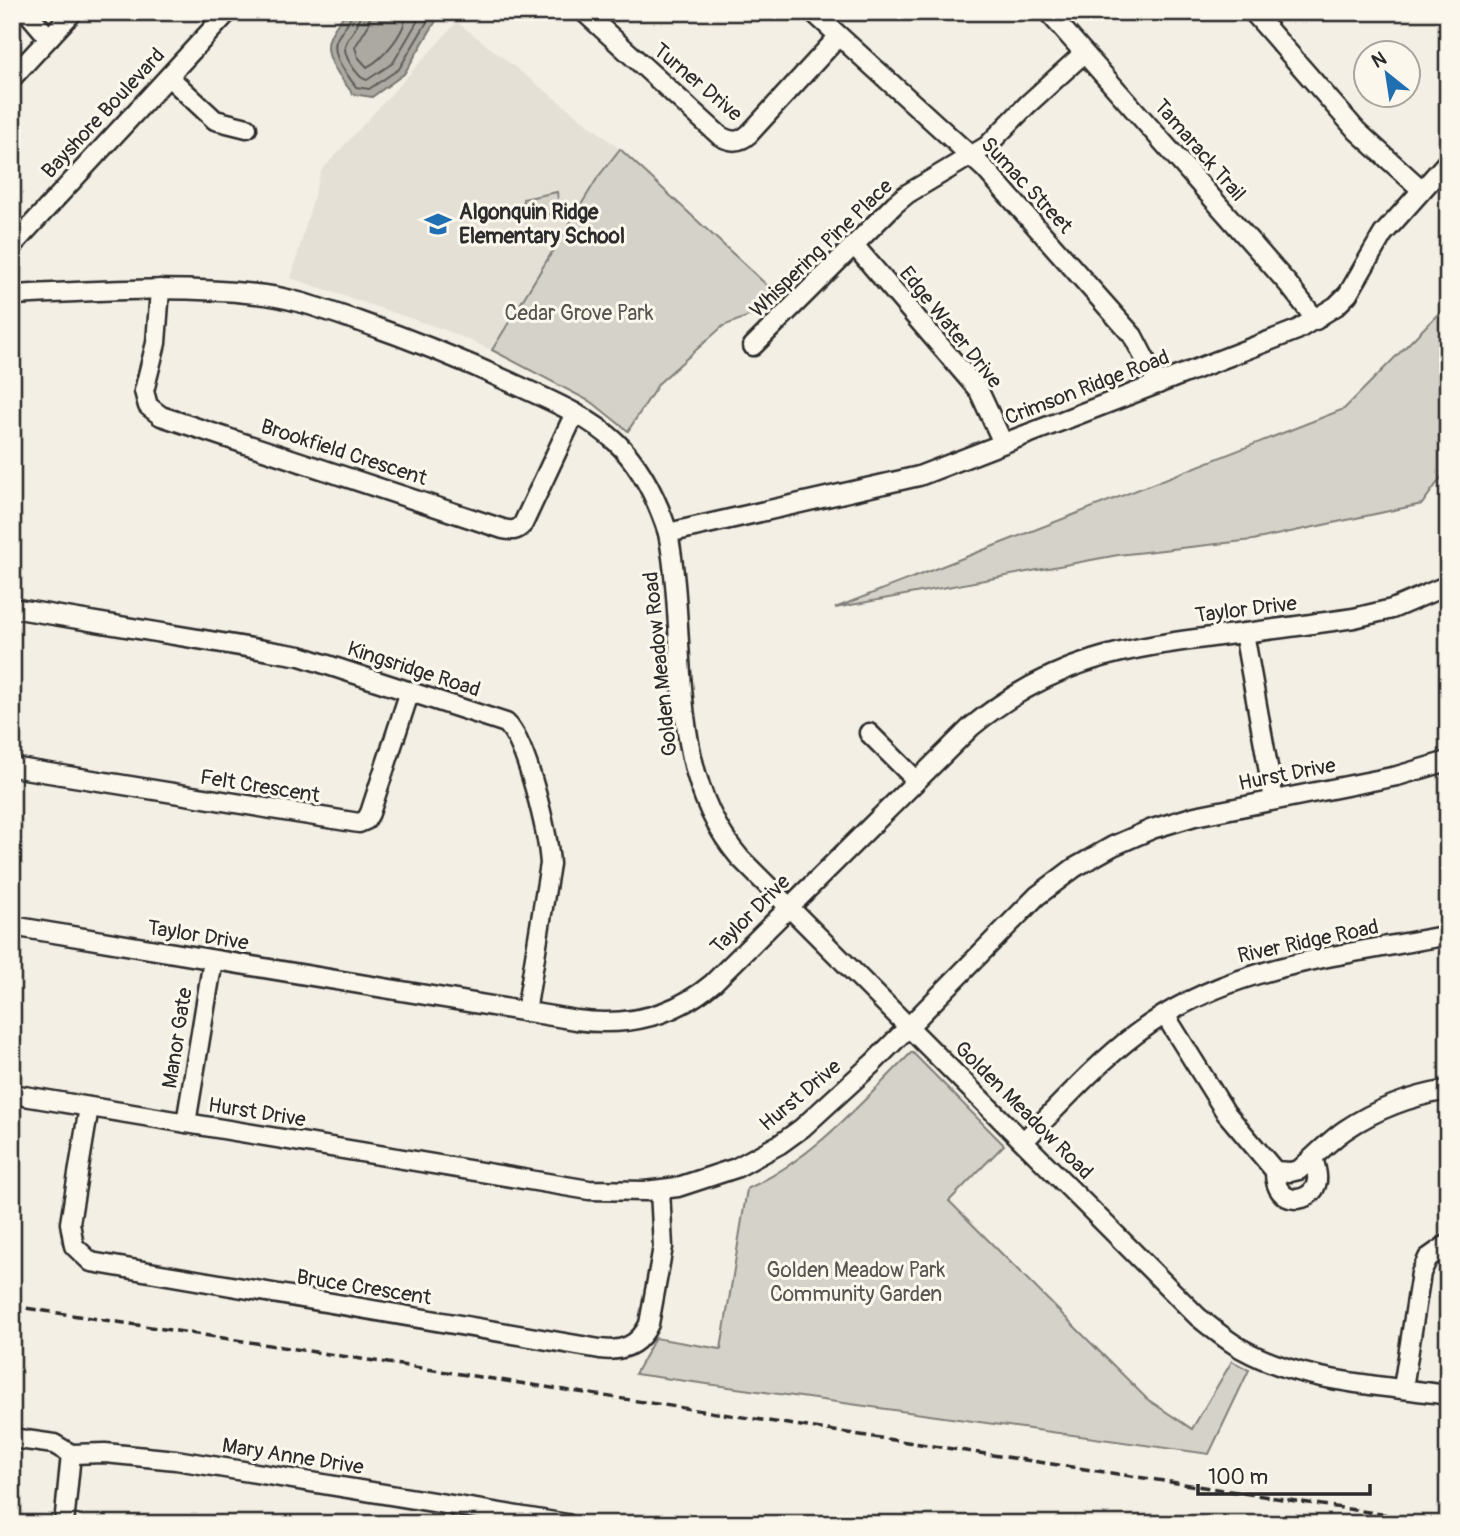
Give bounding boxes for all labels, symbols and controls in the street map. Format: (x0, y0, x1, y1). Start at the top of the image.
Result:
street label: Turner Drive (648, 37, 748, 128)
north arrow (1352, 38, 1422, 108)
street label: Bayshore Boulevard (36, 42, 171, 184)
text: N (1367, 46, 1391, 74)
street label: Tamarack Trail (1148, 94, 1251, 207)
street label: Sumac Street (975, 131, 1079, 240)
street label: Whispering Pine Place (744, 173, 899, 324)
place label: Algonquin Ridge Elementary School (459, 199, 625, 250)
school or university icon: Algonquin Ridge Elementary School (423, 209, 453, 239)
street label: Edge Water Drive (893, 261, 1008, 394)
park label: Cedar Grove Park (505, 300, 654, 327)
street label: Crimson Ridge Road (1001, 344, 1173, 431)
street label: Brookfield Crescent (257, 413, 431, 492)
street label: Golden Meadow Road (637, 570, 684, 758)
street label: Taylor Drive (1194, 590, 1299, 629)
street label: Kingsridge Road (344, 635, 484, 704)
street label: Hurst Drive (1236, 752, 1339, 797)
street label: Felt Crescent (198, 764, 322, 809)
street label: Taylor Drive (705, 868, 797, 960)
street label: River Ridge Road (1235, 913, 1381, 970)
street label: Taylor Drive (145, 914, 251, 957)
street label: Manor Gate (156, 985, 199, 1090)
street label: Golden Meadow Road (949, 1035, 1099, 1185)
street label: Hurst Drive (754, 1053, 847, 1137)
street label: Hurst Drive (206, 1091, 308, 1134)
park label: Golden Meadow Park Community Garden (767, 1257, 946, 1308)
street label: Bruce Crescent (295, 1264, 434, 1312)
street label: Mary Anne Drive (220, 1432, 366, 1481)
scale bar (1198, 1452, 1369, 1496)
text: 100 m (1208, 1464, 1268, 1491)

